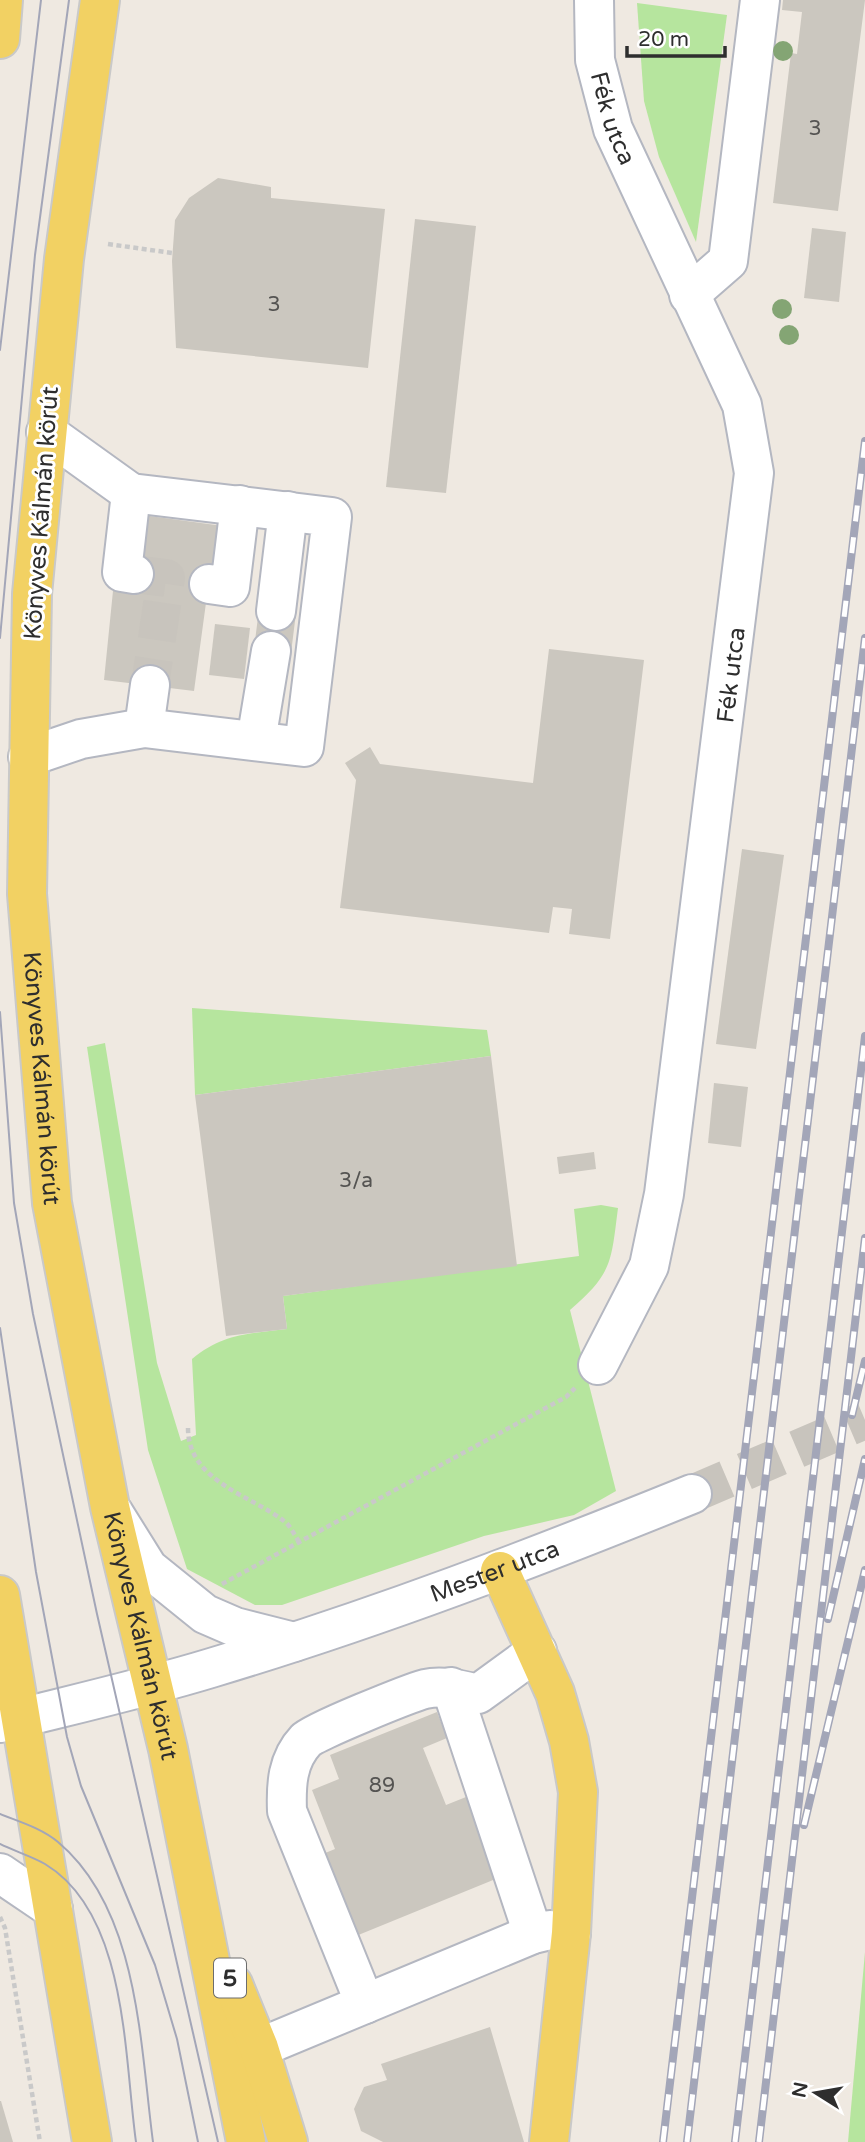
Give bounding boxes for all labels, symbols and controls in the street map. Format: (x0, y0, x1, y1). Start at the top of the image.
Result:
scale bar (627, 14, 725, 58)
text: 20 m (638, 27, 689, 52)
street label: Fék utca (584, 69, 642, 170)
house number: 3 (808, 116, 822, 141)
house number: 3 (267, 292, 281, 317)
street label: Könyves Kálmán körút (18, 385, 65, 641)
street label: Fék utca (711, 625, 752, 725)
street label: Könyves Kálmán körút (17, 950, 66, 1206)
house number: 3/a (339, 1168, 373, 1193)
street label: Könyves Kálmán körút (97, 1509, 184, 1763)
street label: Mester utca (426, 1534, 564, 1609)
house number: 89 (369, 1773, 395, 1798)
road number: 5 (214, 1958, 246, 1997)
north arrow (781, 2058, 851, 2128)
text: N (788, 2080, 813, 2100)

